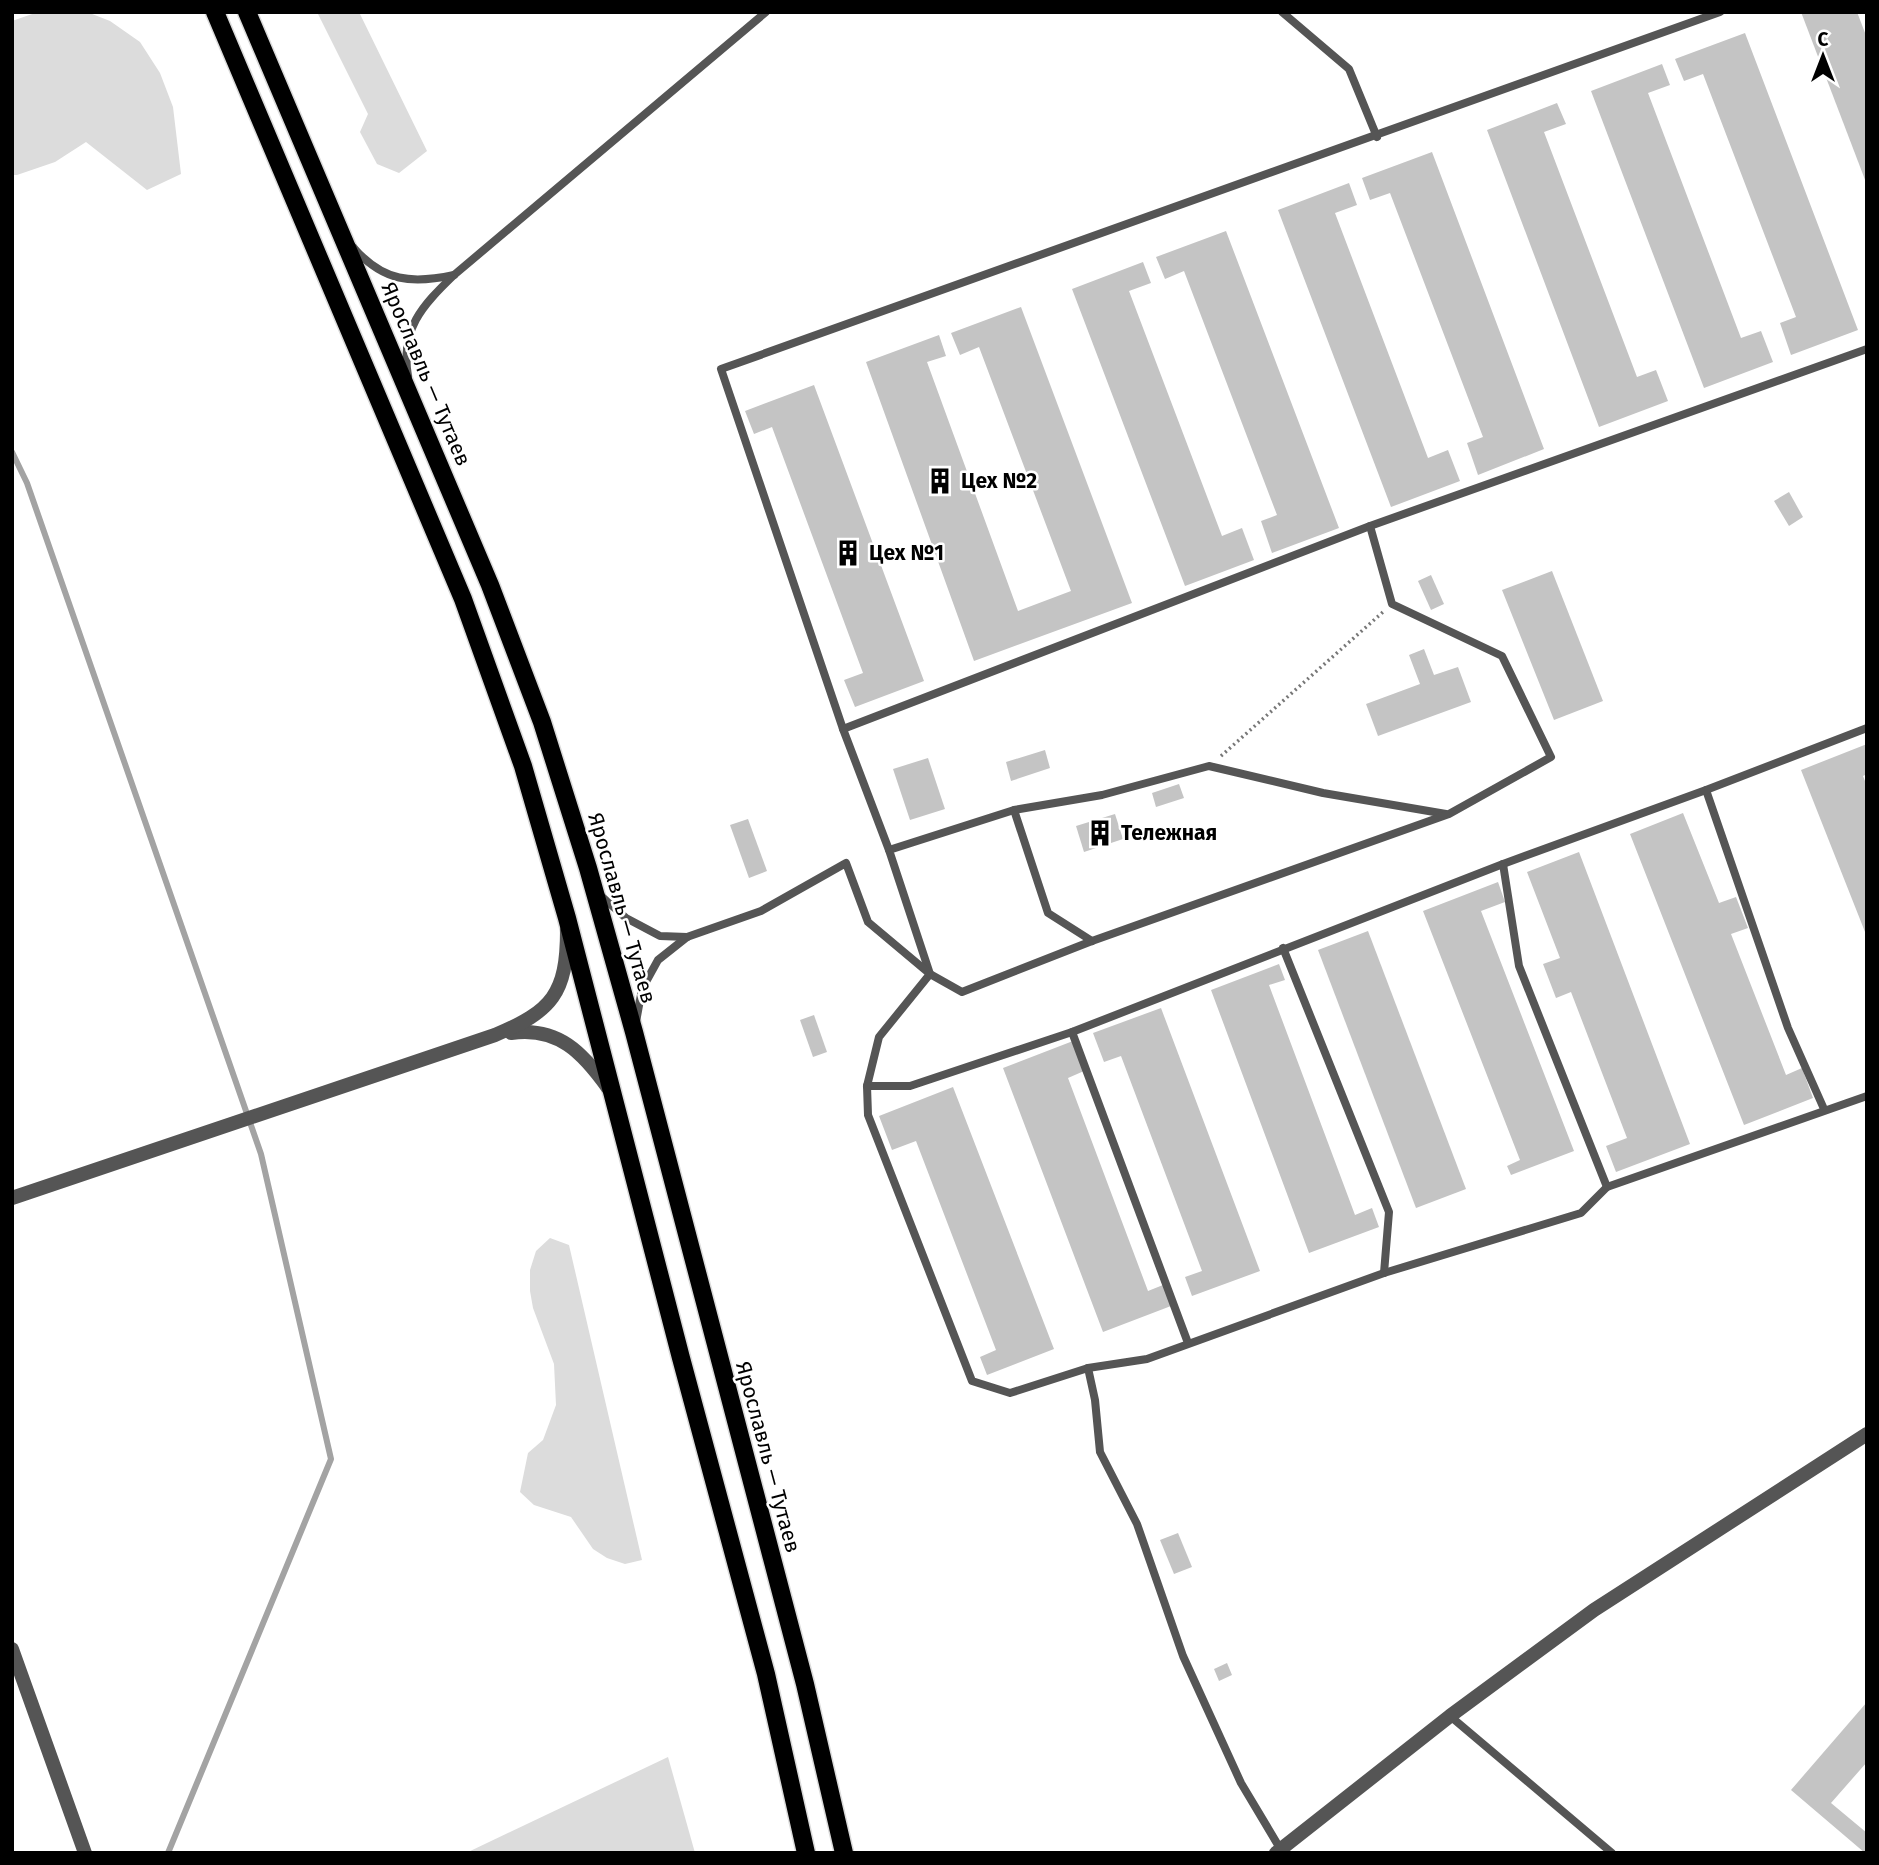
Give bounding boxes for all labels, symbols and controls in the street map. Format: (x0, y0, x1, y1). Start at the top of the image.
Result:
north arrow (1788, 21, 1858, 91)
text: С (1818, 28, 1829, 51)
street label: Ярославль — Тутаев (376, 278, 476, 470)
building icon: Цех №2 (925, 466, 955, 496)
place label: Цех №2 (961, 468, 1037, 494)
building icon: Цех №1 (833, 538, 863, 568)
place label: Цех №1 (869, 540, 944, 566)
street label: Ярославль — Тутаев (582, 810, 662, 1006)
building icon: Тележная (1085, 818, 1115, 848)
place label: Тележная (1121, 820, 1217, 846)
street label: Ярославль — Тутаев (730, 1358, 806, 1556)

